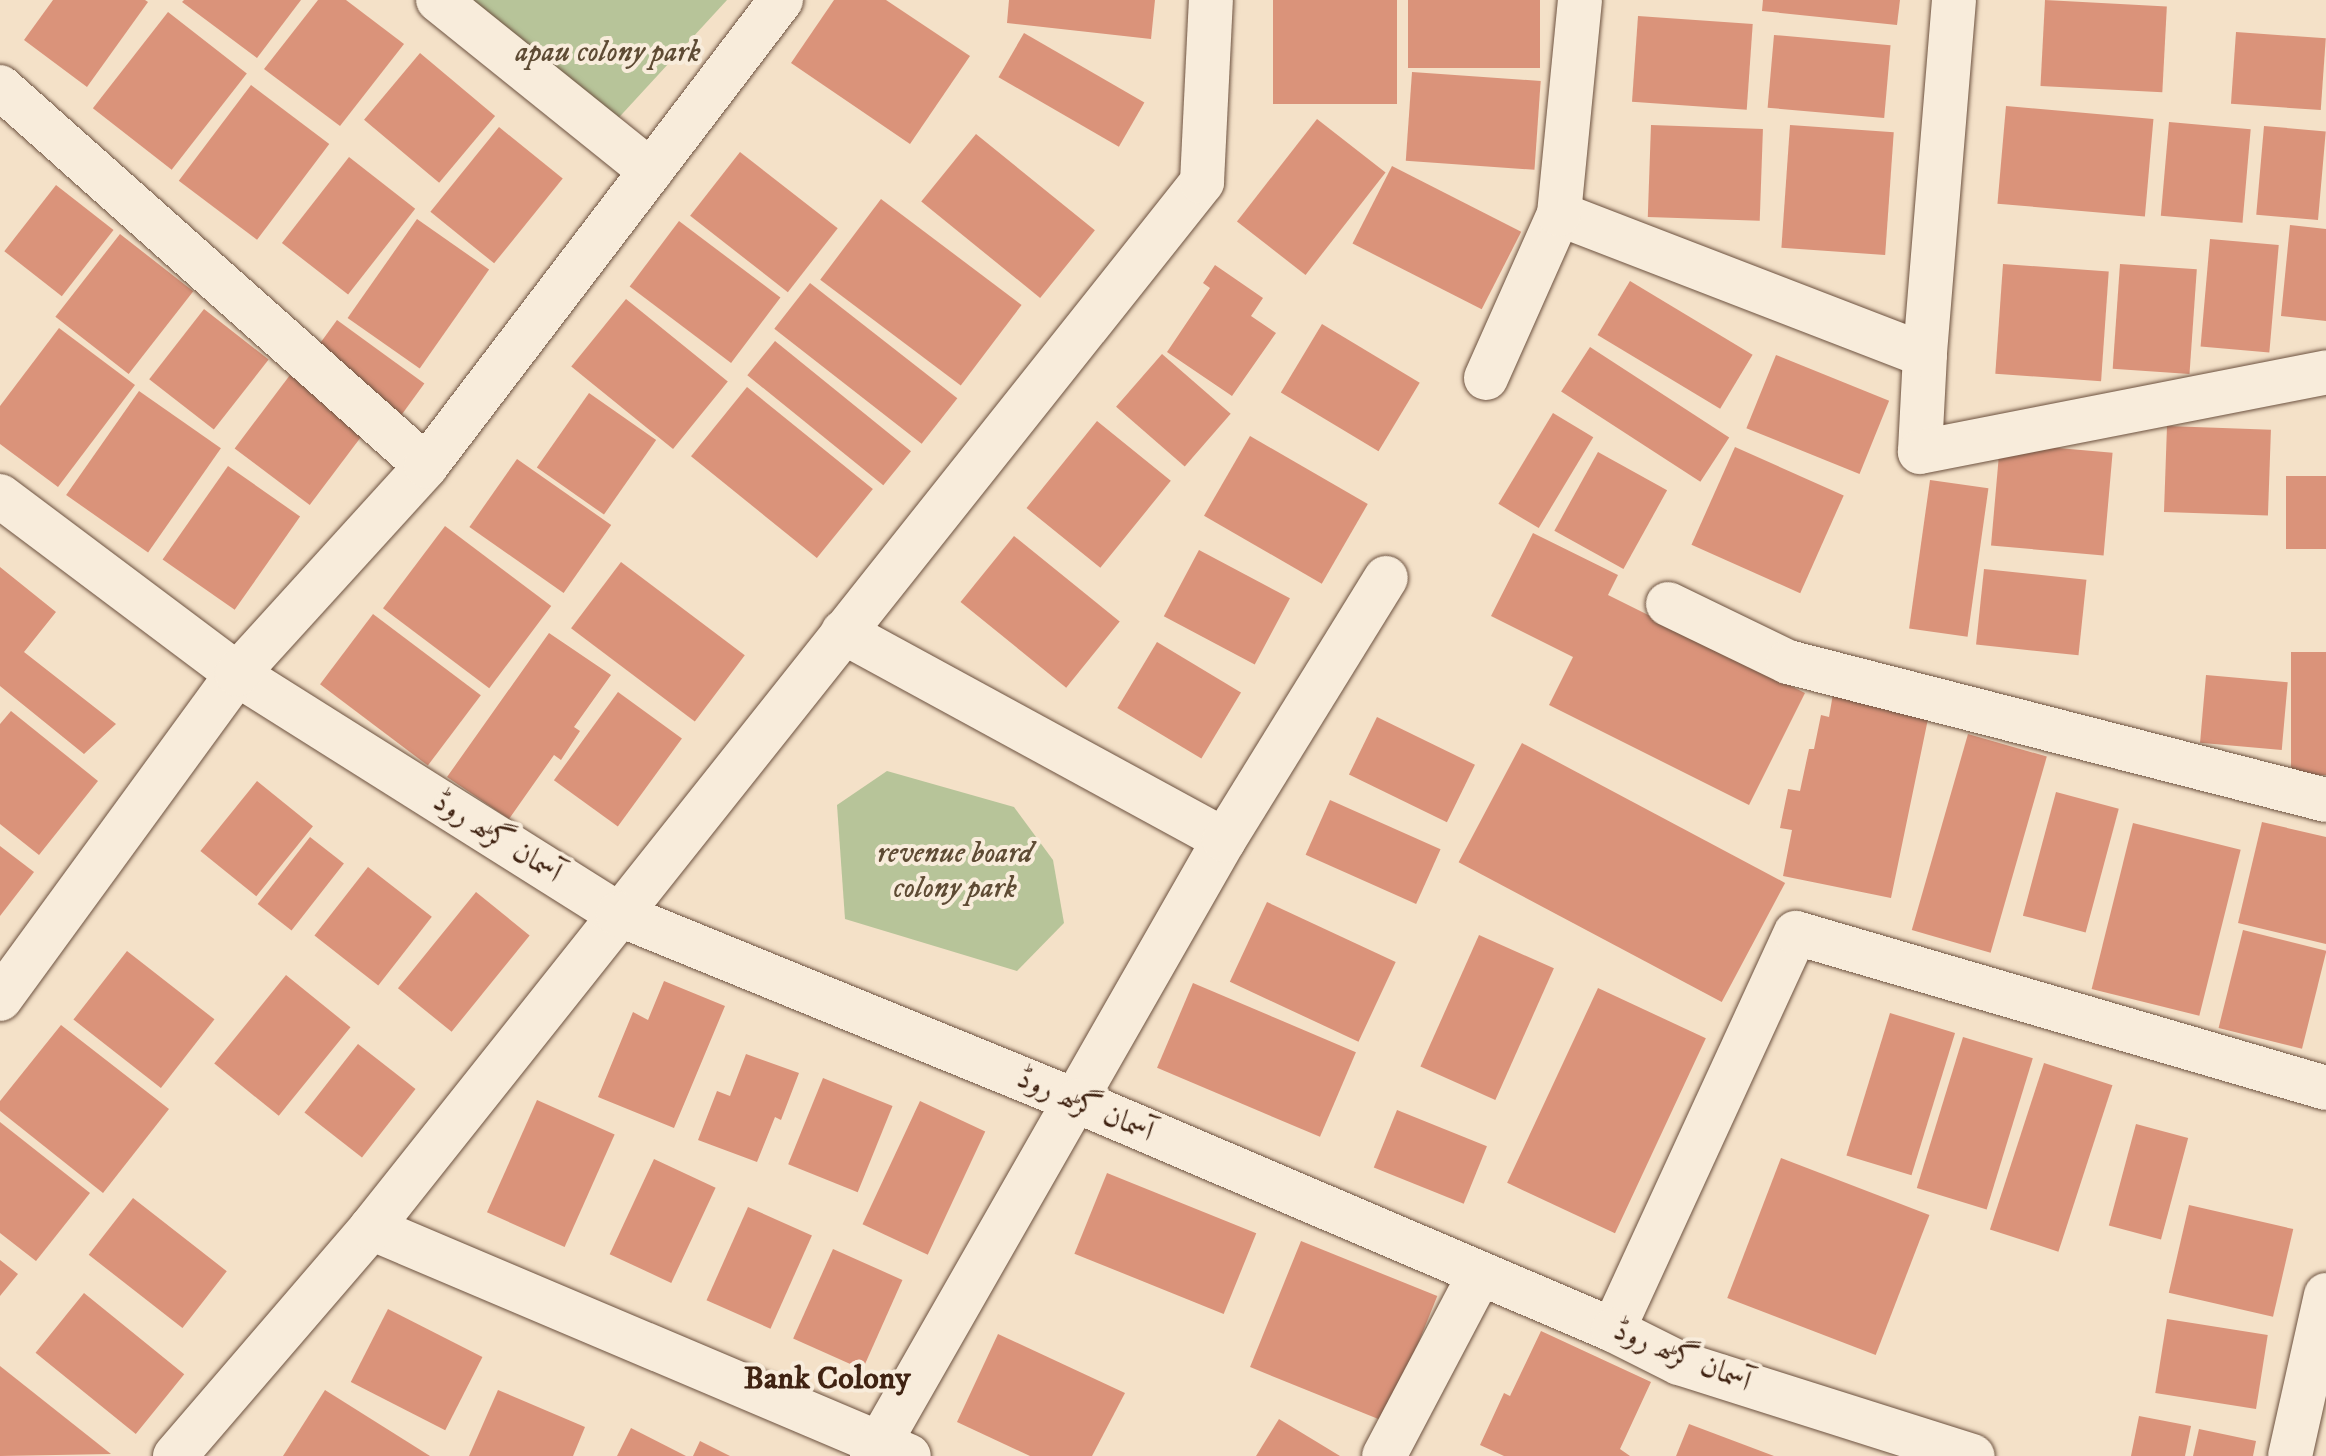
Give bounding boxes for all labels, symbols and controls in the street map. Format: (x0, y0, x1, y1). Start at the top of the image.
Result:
park label: apau colony park (515, 35, 701, 71)
street label: آسمان گڑھ روڈ (426, 784, 568, 892)
park label: revenue board colony park (877, 836, 1033, 906)
street label: آسمان گڑھ روڈ (1011, 1061, 1159, 1151)
street label: آسمان گڑھ روڈ (1608, 1313, 1756, 1401)
district label: Bank Colony (744, 1360, 910, 1398)

